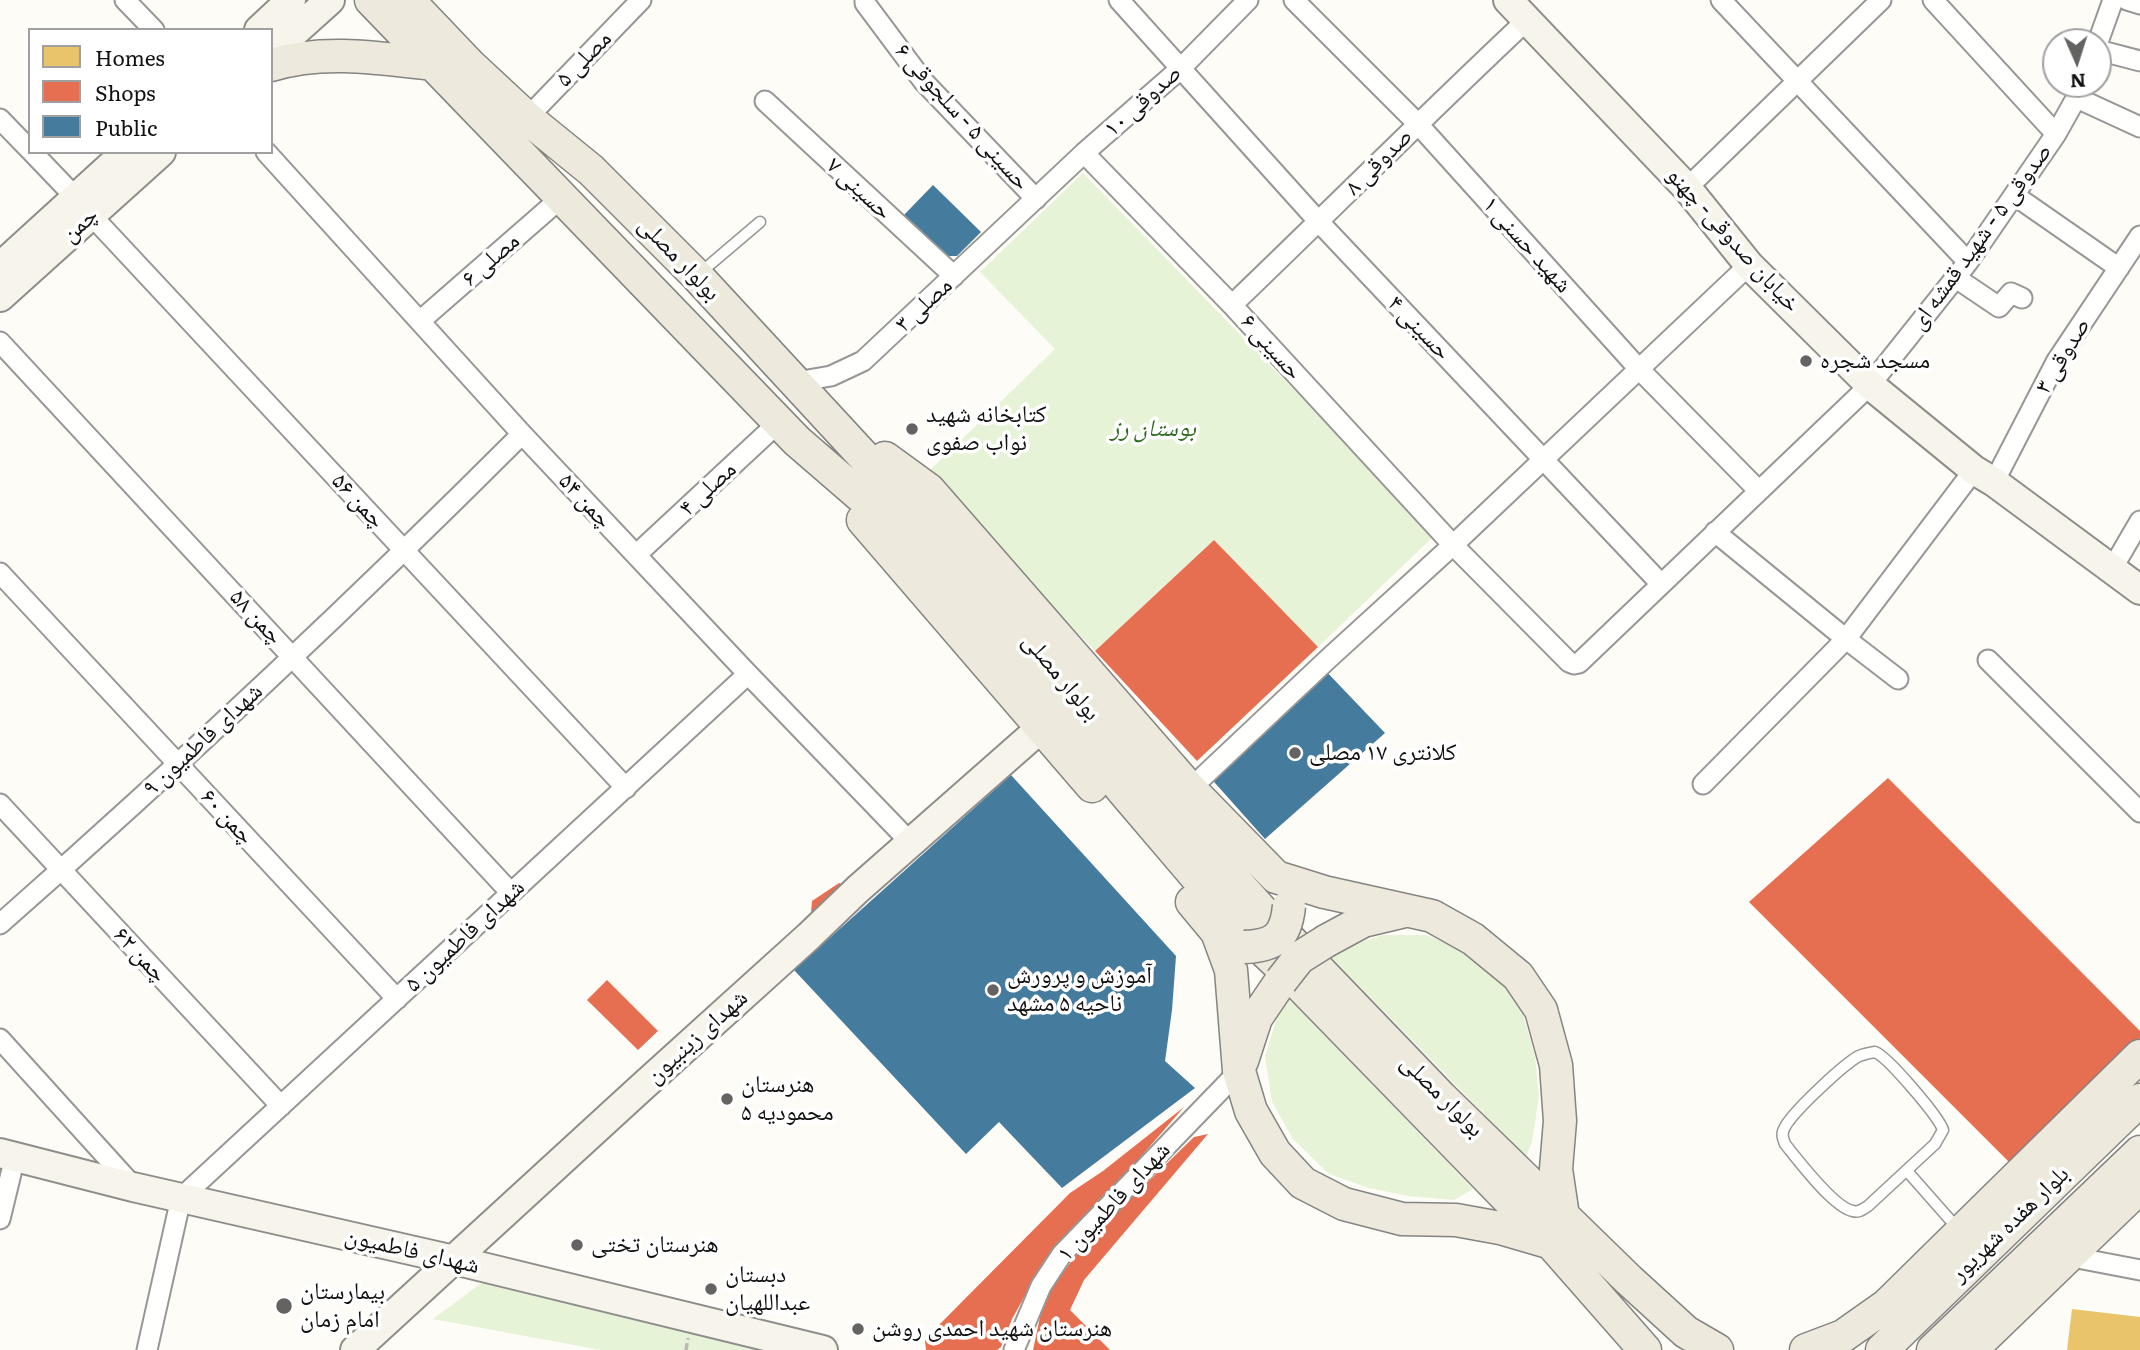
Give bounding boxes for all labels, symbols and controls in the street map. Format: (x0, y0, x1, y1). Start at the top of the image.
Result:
street label: مصلی ۵ (550, 25, 618, 93)
legend (28, 28, 273, 154)
north arrow (2042, 28, 2112, 98)
street label: حسینی ۵ - سلجوقی ۶ (888, 38, 1036, 196)
text: Homes (95, 41, 165, 72)
street label: صدوقی ۱۰ (1098, 59, 1188, 143)
text: N (2069, 68, 2087, 96)
text: Shops (95, 76, 156, 107)
text: Public (95, 111, 157, 142)
street label: صدوقی ۸ (1339, 122, 1419, 202)
street label: صدوقی ۵ - شهید قمشه ای (1904, 138, 2058, 336)
street label: حسینی ۷ (820, 152, 898, 226)
street label: خیابان صدوقی- چهنو (1660, 161, 1806, 319)
street label: شهید حسنی ۱ (1476, 191, 1578, 299)
street label: چمن (56, 201, 104, 249)
street label: بولوار مصلی (632, 211, 726, 307)
street label: مصلی ۶ (456, 227, 526, 293)
street label: مصلی ۳ (889, 271, 959, 339)
street label: حسینی ۴ (1381, 290, 1457, 366)
street label: حسینی ۶ (1234, 308, 1308, 386)
street label: صدوقی ۳ (2029, 313, 2097, 399)
place label: مسجد شجره (1820, 347, 1930, 375)
marker: مسجد شجره (1798, 353, 1814, 369)
place label: کتابخانه شهید نواب صفوی (926, 401, 1047, 457)
park label: بوستان رز (1110, 415, 1196, 443)
marker: کتابخانه شهید نواب صفوی (904, 421, 920, 437)
street label: مصلی ۴ (673, 455, 743, 523)
street label: چمن ۵۶ (325, 467, 391, 535)
street label: چمن ۵۴ (552, 467, 618, 535)
street label: چمن ۵۸ (223, 583, 289, 651)
street label: بولوار مصلی (1016, 627, 1106, 727)
street label: شهدای فاطمیون ۹ (137, 677, 269, 803)
place label: کلانتری ۱۷ مصلی (1309, 739, 1457, 767)
marker: کلانتری ۱۷ مصلی (1287, 745, 1303, 761)
street label: چمن ۶۰ (194, 783, 260, 851)
street label: شهدای فاطمیون ۵ (399, 873, 531, 999)
street label: چمن ۶۲ (107, 921, 173, 989)
place label: آموزش و پرورش ناحیه ۵ مشهد (1007, 962, 1152, 1018)
marker: آموزش و پرورش ناحیه ۵ مشهد (985, 982, 1001, 998)
street label: شهدای زینبیون (640, 984, 754, 1090)
street label: بولوار مصلی (1394, 1048, 1490, 1144)
place label: هنرستان محمودیه ۵ (741, 1071, 834, 1127)
marker: هنرستان محمودیه ۵ (719, 1091, 735, 1107)
street label: شهدای فاطمیون ۱ (1051, 1136, 1177, 1268)
street label: بلوار هفده شهریور (1945, 1160, 2075, 1288)
street label: شهدای فاطمیون (342, 1222, 482, 1280)
place label: هنرستان تختی (591, 1231, 719, 1259)
marker: هنرستان تختی (569, 1237, 585, 1253)
place label: دبستان عبداللهیان (725, 1261, 810, 1317)
place label: بیمارستان امام زمان (300, 1278, 385, 1334)
marker: دبستان عبداللهیان (703, 1281, 719, 1297)
marker: بیمارستان امام زمان (274, 1296, 294, 1316)
place label: هنرستان شهید احمدی روشن (872, 1315, 1112, 1343)
marker: هنرستان شهید احمدی روشن (850, 1321, 866, 1337)

